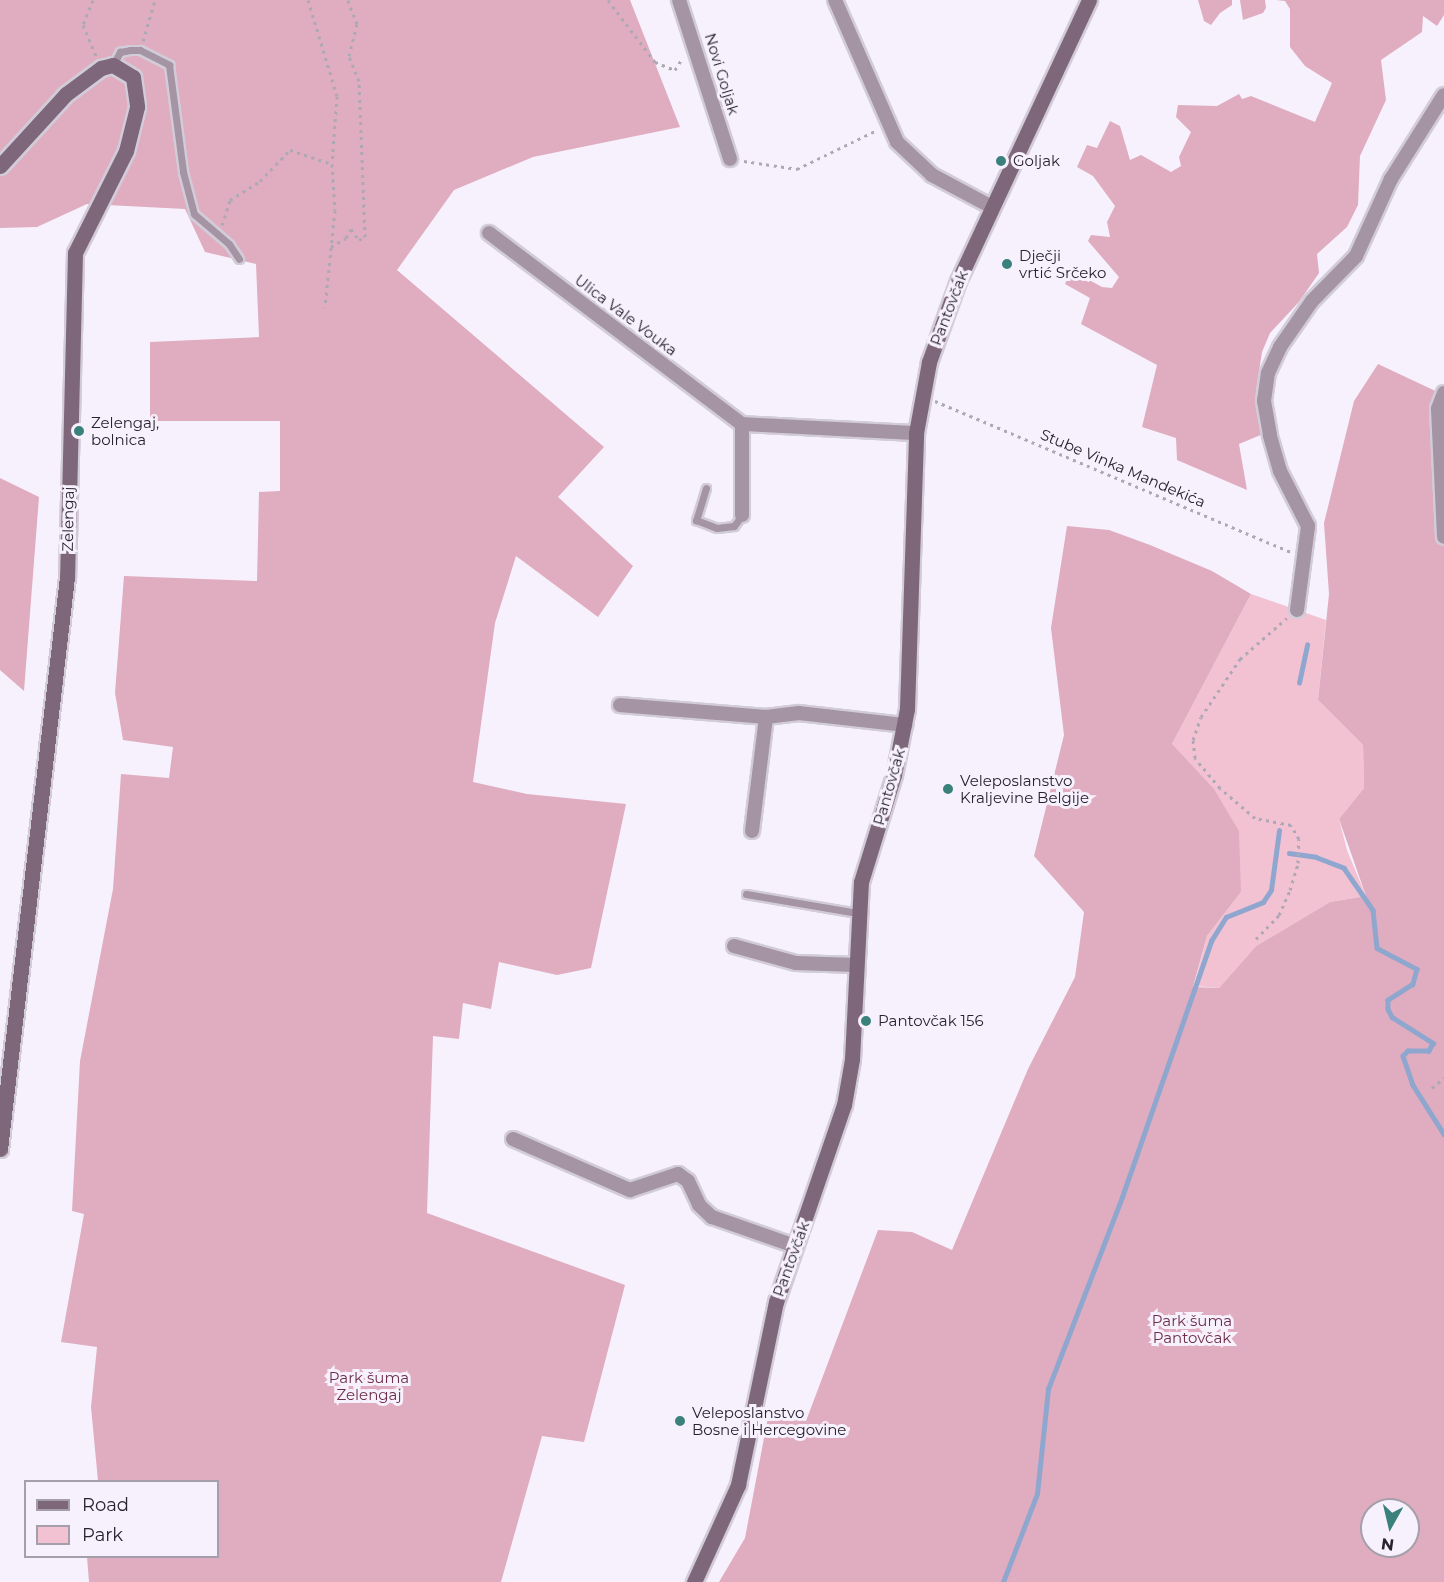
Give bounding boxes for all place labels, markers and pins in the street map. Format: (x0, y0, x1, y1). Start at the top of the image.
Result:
place label: Goljak (1013, 152, 1060, 170)
marker: Goljak (994, 154, 1008, 168)
place label: Dječji vrtić Srčeko (1019, 246, 1106, 281)
marker: Dječji vrtić Srčeko (1000, 257, 1014, 271)
place label: Zelengaj, bolnica (91, 413, 159, 448)
marker: Zelengaj, bolnica (72, 424, 86, 438)
place label: Veleposlanstvo Kraljevine Belgije (960, 771, 1089, 806)
marker: Veleposlanstvo Kraljevine Belgije (941, 782, 955, 796)
place label: Pantovčak 156 (878, 1012, 984, 1030)
marker: Pantovčak 156 (859, 1014, 873, 1028)
place label: Veleposlanstvo Bosne i Hercegovine (692, 1403, 846, 1438)
marker: Veleposlanstvo Bosne i Hercegovine (673, 1414, 687, 1428)

